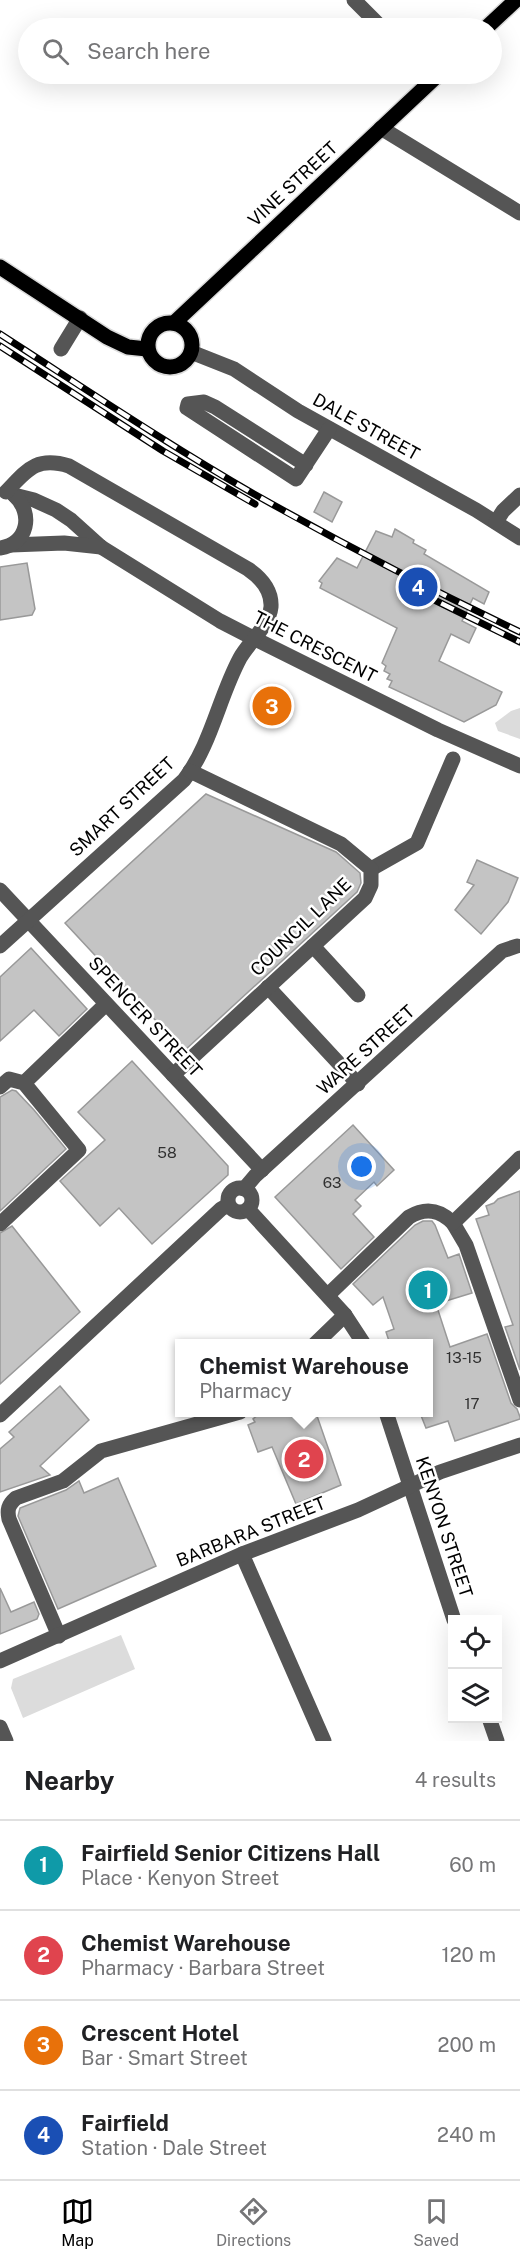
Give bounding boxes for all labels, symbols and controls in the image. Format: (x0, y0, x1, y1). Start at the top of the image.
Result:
search box (18, 18, 502, 84)
icon: search (39, 35, 72, 68)
text: Search here (87, 38, 211, 64)
street label: VINE STREET (244, 137, 342, 230)
street label: DALE STREET (309, 389, 424, 465)
pin: 4 (398, 564, 438, 610)
street label: THE CRESCENT (250, 606, 381, 687)
pin: 3 (252, 684, 292, 728)
street label: SMART STREET (65, 752, 179, 861)
street label: COUNCIL LANE (246, 873, 355, 980)
street label: SPENCER STREET (84, 952, 207, 1081)
street label: WARE STREET (313, 1000, 419, 1099)
house number: 58 (157, 1144, 177, 1161)
your location (347, 1152, 376, 1181)
house number: 63 (323, 1174, 341, 1191)
pin: 1 (408, 1268, 448, 1312)
popup (175, 1339, 433, 1417)
house number: 13-15 (446, 1349, 482, 1366)
text: Chemist Warehouse (199, 1353, 409, 1379)
text: Pharmacy (199, 1379, 292, 1403)
house number: 17 (464, 1395, 480, 1412)
pin: 2 (284, 1436, 324, 1482)
street label: KENYON STREET (412, 1454, 477, 1600)
street label: BARBARA STREET (173, 1492, 329, 1571)
map controls (448, 1615, 502, 1723)
button: locate (448, 1615, 502, 1669)
button: layers (448, 1669, 502, 1723)
text: Nearby (24, 1765, 114, 1796)
text: 4 results (415, 1768, 496, 1792)
text: Fairfield Senior Citizens Hall (81, 1840, 380, 1866)
text: 1 (39, 1853, 48, 1877)
text: 60 m (449, 1853, 496, 1877)
text: Place · Kenyon Street (81, 1866, 279, 1890)
text: Chemist Warehouse (81, 1930, 291, 1956)
text: 2 (37, 1943, 50, 1967)
text: 120 m (442, 1943, 496, 1967)
text: Pharmacy · Barbara Street (81, 1956, 325, 1980)
text: Crescent Hotel (81, 2020, 239, 2046)
text: 3 (37, 2033, 50, 2057)
text: 200 m (438, 2033, 496, 2057)
text: Bar · Smart Street (81, 2046, 248, 2070)
text: Fairfield (81, 2110, 169, 2136)
text: 4 (37, 2123, 50, 2147)
text: 240 m (437, 2123, 496, 2147)
text: Station · Dale Street (81, 2136, 267, 2160)
tab: Map (61, 2195, 94, 2250)
tab: Directions (216, 2195, 291, 2250)
tab: Saved (413, 2195, 459, 2250)

